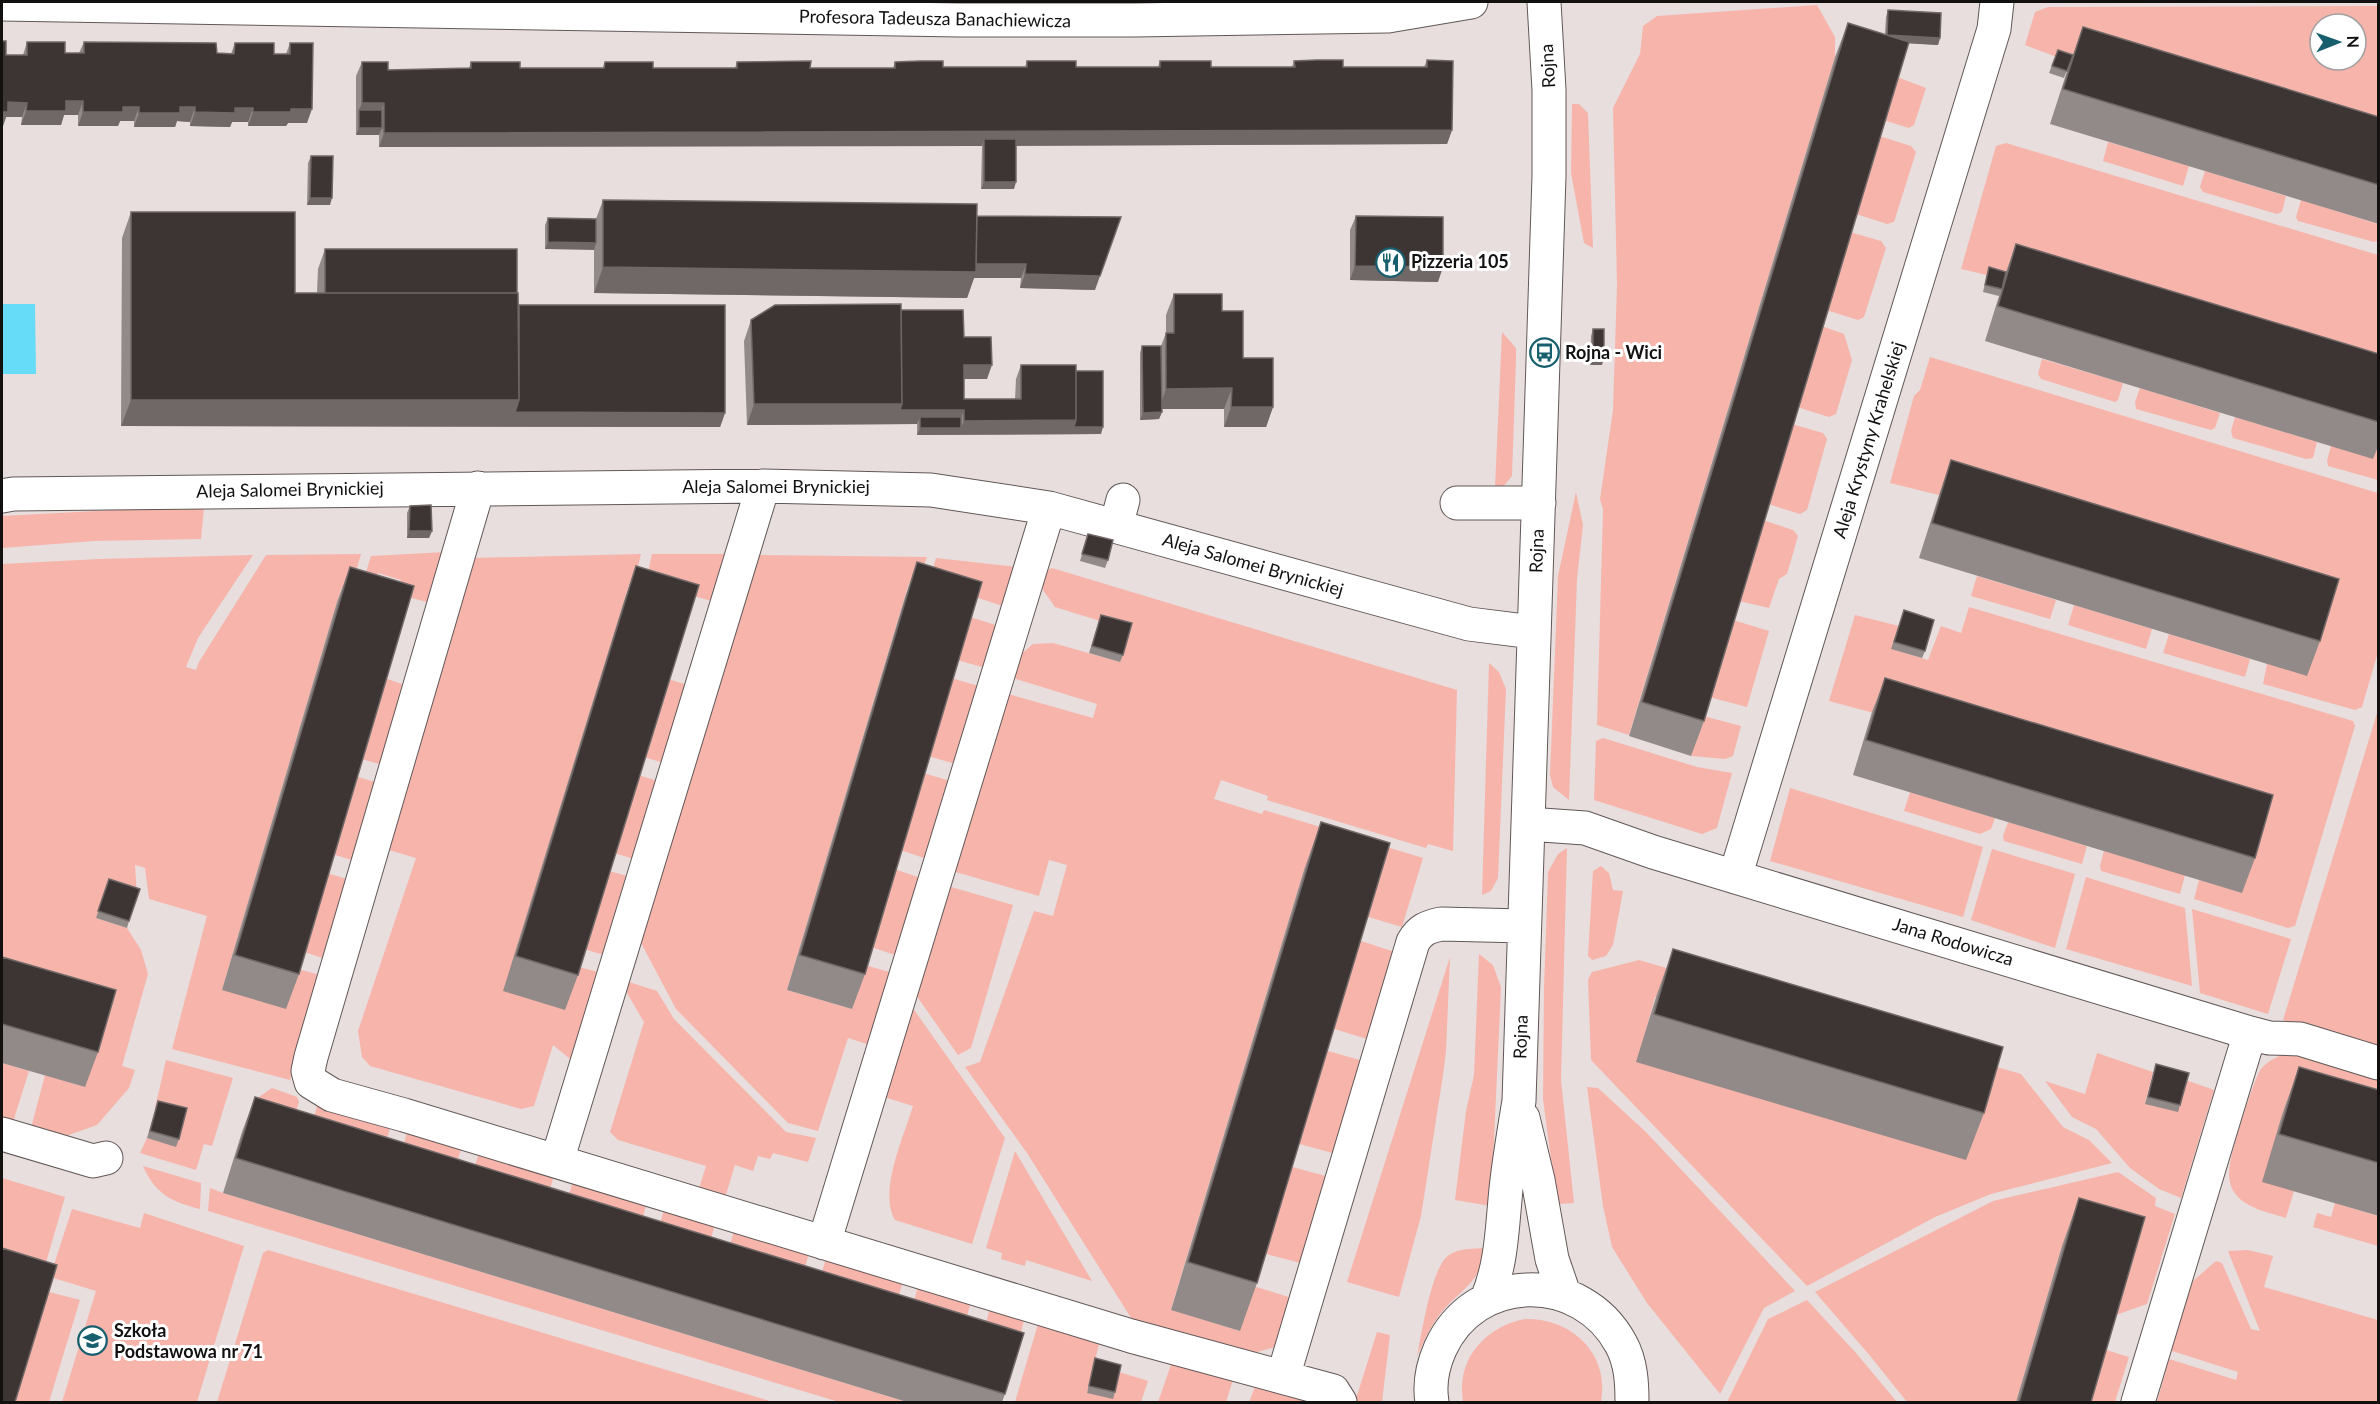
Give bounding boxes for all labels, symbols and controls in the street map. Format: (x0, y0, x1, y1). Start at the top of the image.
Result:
street label: Profesora Tadeusza Banachiewicza (799, 5, 1071, 31)
north arrow (2308, 12, 2368, 72)
text: N (2344, 35, 2363, 48)
street label: Rojna (1535, 43, 1559, 89)
restaurant icon: Pizzeria 105 (1374, 246, 1406, 278)
place label: Pizzeria 105 (1411, 250, 1509, 272)
bus stop icon: Rojna - Wici (1528, 337, 1560, 369)
street label: Aleja Krystyny Krahelskiej (1828, 339, 1908, 541)
place label: Rojna - Wici (1565, 341, 1662, 363)
street label: Aleja Salomei Brynickiej (682, 475, 870, 497)
street label: Aleja Salomei Brynickiej (196, 476, 384, 502)
street label: Aleja Salomei Brynickiej (1160, 528, 1346, 600)
street label: Rojna (1524, 528, 1548, 573)
street label: Jana Rodowicza (1890, 912, 2016, 970)
street label: Rojna (1508, 1014, 1532, 1059)
place label: Szkoła Podstawowa nr 71 (114, 1319, 263, 1362)
school or university icon: Szkoła Podstawowa nr 71 (77, 1325, 109, 1357)

